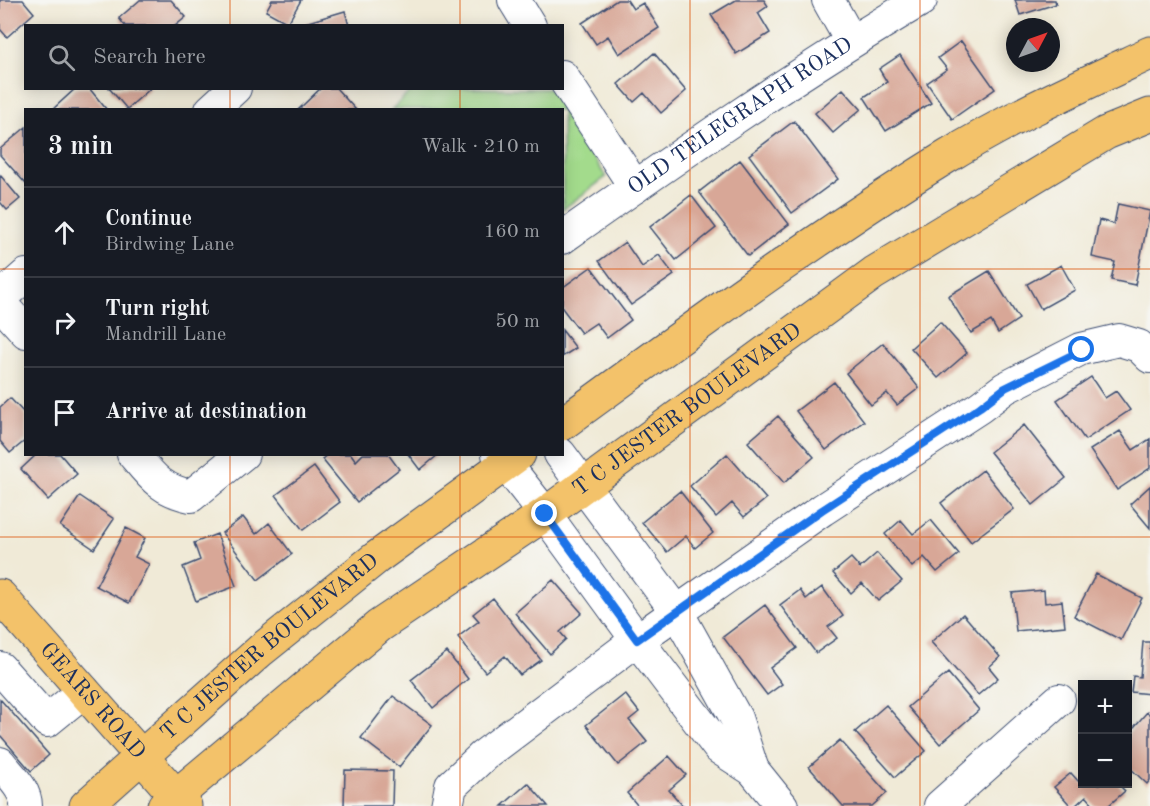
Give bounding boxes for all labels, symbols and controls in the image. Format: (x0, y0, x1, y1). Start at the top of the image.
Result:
north arrow (1006, 18, 1060, 72)
search box (24, 24, 564, 90)
street label: OLD TELEGRAPH ROAD (624, 33, 857, 199)
icon: search (45, 41, 78, 74)
text: Search here (93, 46, 206, 68)
text: 3 min (48, 134, 113, 160)
text: Walk · 210 m (421, 137, 540, 157)
text: Continue (105, 208, 192, 230)
icon: ahead (48, 216, 81, 249)
text: 160 m (484, 222, 540, 242)
text: Birdwing Lane (105, 235, 234, 255)
text: Turn right (105, 298, 209, 320)
icon: right (48, 306, 81, 339)
text: 50 m (495, 312, 540, 332)
street label: T C JESTER BOULEVARD (569, 319, 806, 501)
text: Mandrill Lane (105, 325, 226, 345)
route start (1068, 336, 1094, 362)
icon: arrive (48, 396, 81, 429)
text: Arrive at destination (105, 401, 307, 423)
route end (531, 500, 557, 526)
street label: T C JESTER BOULEVARD (157, 550, 383, 745)
street label: GEARS ROAD (36, 639, 149, 764)
map controls (1078, 680, 1132, 788)
button: + (1078, 680, 1132, 734)
button: − (1078, 734, 1132, 788)

